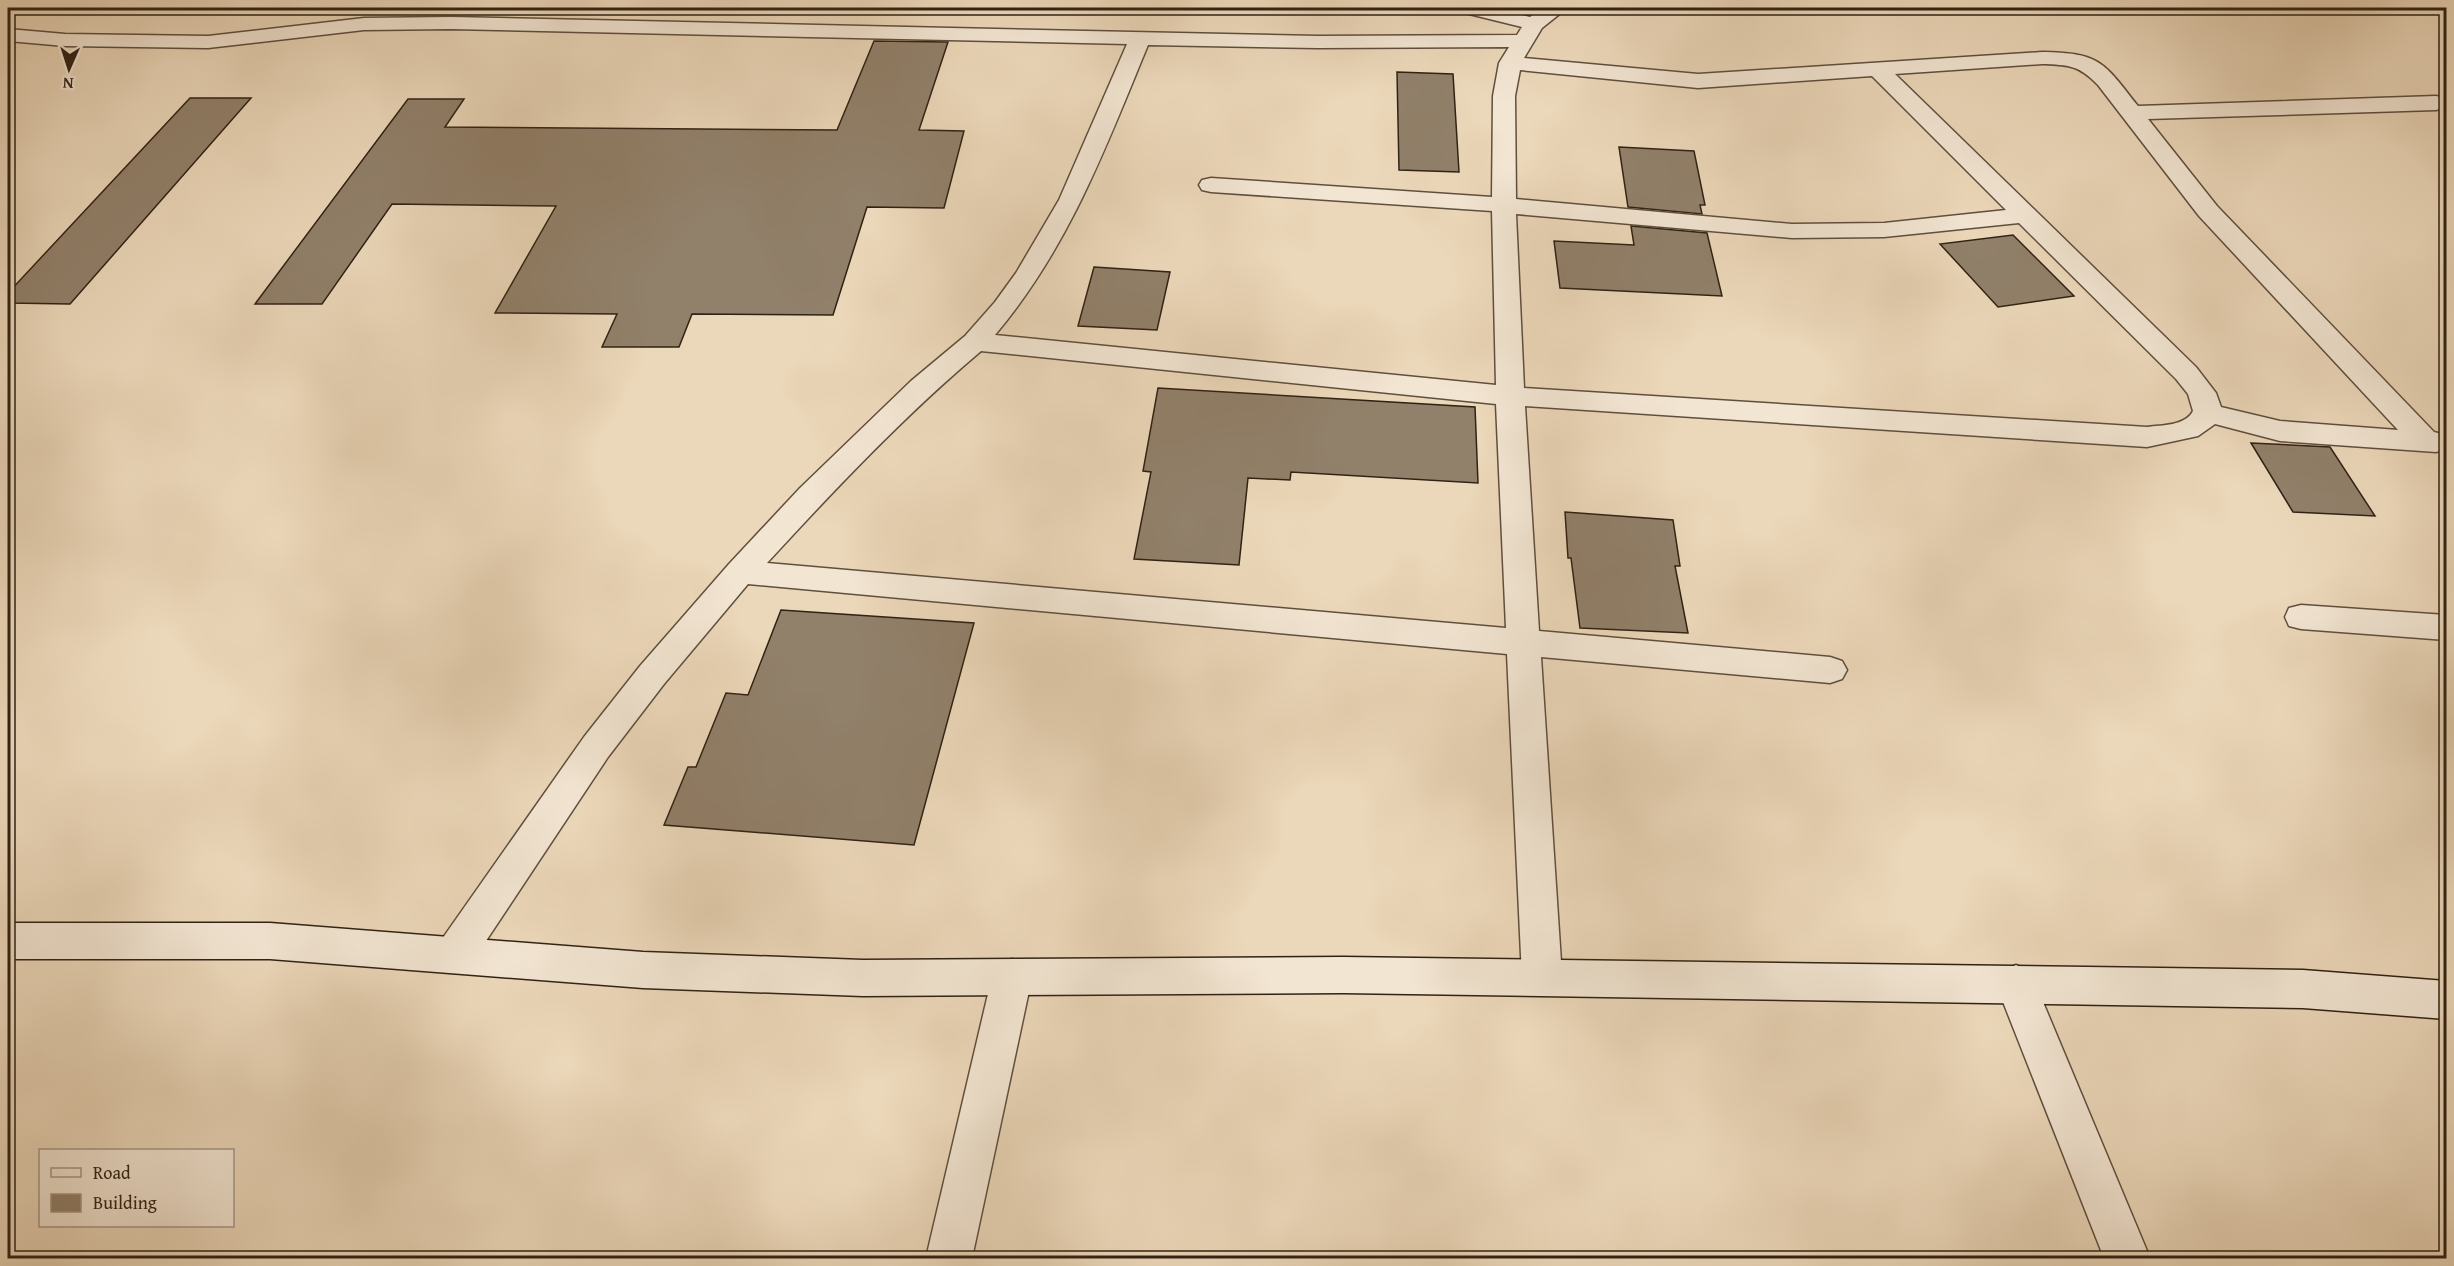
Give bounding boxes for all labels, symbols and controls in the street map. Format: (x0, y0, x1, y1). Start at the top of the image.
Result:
north arrow (39, 39, 99, 99)
text: N (62, 72, 74, 96)
legend (39, 1149, 234, 1227)
text: Road (93, 1159, 131, 1186)
text: Building (93, 1189, 157, 1216)

